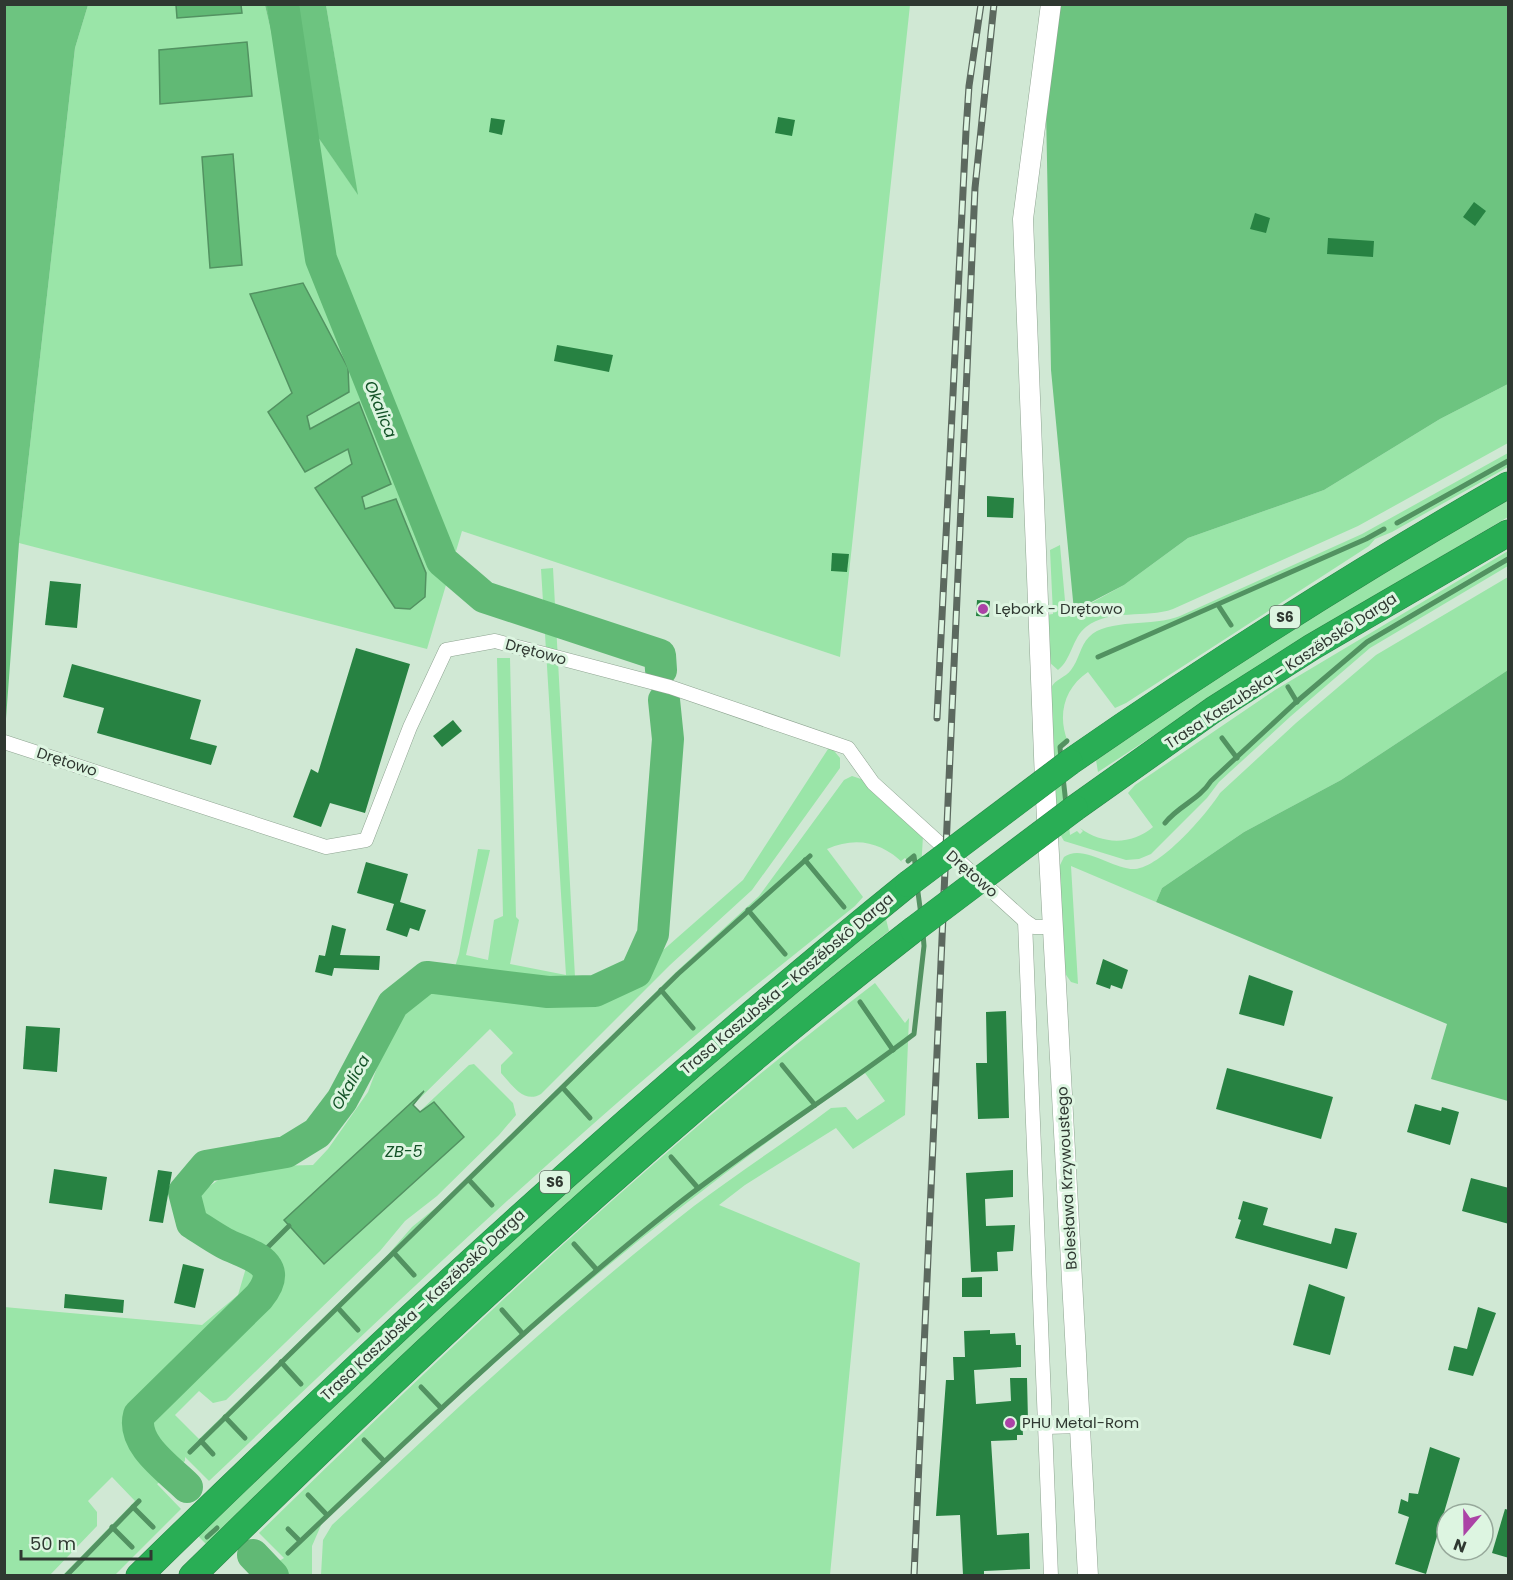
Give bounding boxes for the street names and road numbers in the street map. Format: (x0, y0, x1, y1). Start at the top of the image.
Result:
street label: Trasa Kaszubska – Kaszëbskô Darga (1161, 588, 1401, 754)
road number: S6 (1270, 606, 1300, 628)
street label: Drętowo (503, 633, 569, 670)
street label: Drętowo (34, 742, 100, 781)
street label: Drętowo (942, 845, 1003, 902)
street label: Trasa Kaszubska – Kaszëbskô Darga (676, 888, 898, 1079)
street label: Bolesława Krzywoustego (1051, 1086, 1082, 1270)
road number: S6 (540, 1171, 570, 1193)
street label: Trasa Kaszubska – Kaszëbskô Darga (316, 1204, 529, 1405)

